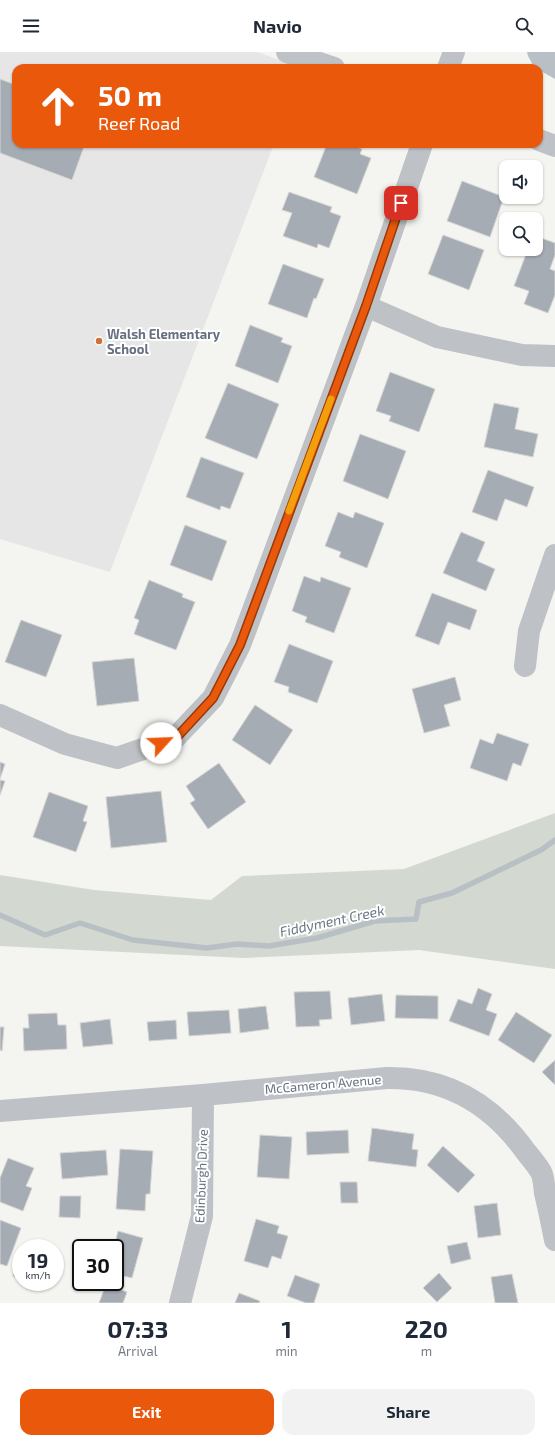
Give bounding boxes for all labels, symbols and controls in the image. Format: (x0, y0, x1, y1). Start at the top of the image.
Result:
icon: menu (20, 15, 42, 37)
text: Navio (253, 15, 302, 37)
icon: search (513, 15, 535, 37)
text: 50 m (98, 78, 162, 112)
icon: ahead (32, 80, 84, 132)
text: Reef Road (98, 112, 180, 134)
map controls (499, 160, 543, 256)
button: sound (499, 160, 543, 204)
pin (384, 186, 418, 220)
icon: arrive (390, 192, 412, 214)
button: search (499, 212, 543, 256)
place label: Walsh Elementary School (107, 326, 221, 357)
marker: Walsh Elementary School (94, 336, 104, 346)
position arrow (140, 722, 182, 764)
water label: Fiddyment Creek (278, 901, 386, 940)
street label: McCameron Avenue (264, 1071, 382, 1097)
street label: Edinburgh Drive (191, 1129, 211, 1223)
speed limit sign: 30 (72, 1239, 124, 1291)
text: 19 (28, 1248, 48, 1272)
text: km/h (26, 1269, 50, 1281)
text: 07:33 (107, 1314, 168, 1343)
text: 1 (281, 1314, 292, 1343)
text: 220 (405, 1314, 448, 1343)
text: Arrival (118, 1343, 158, 1359)
text: min (275, 1343, 298, 1359)
text: m (421, 1343, 432, 1359)
button: Exit (20, 1389, 274, 1435)
button: Share (282, 1389, 535, 1435)

